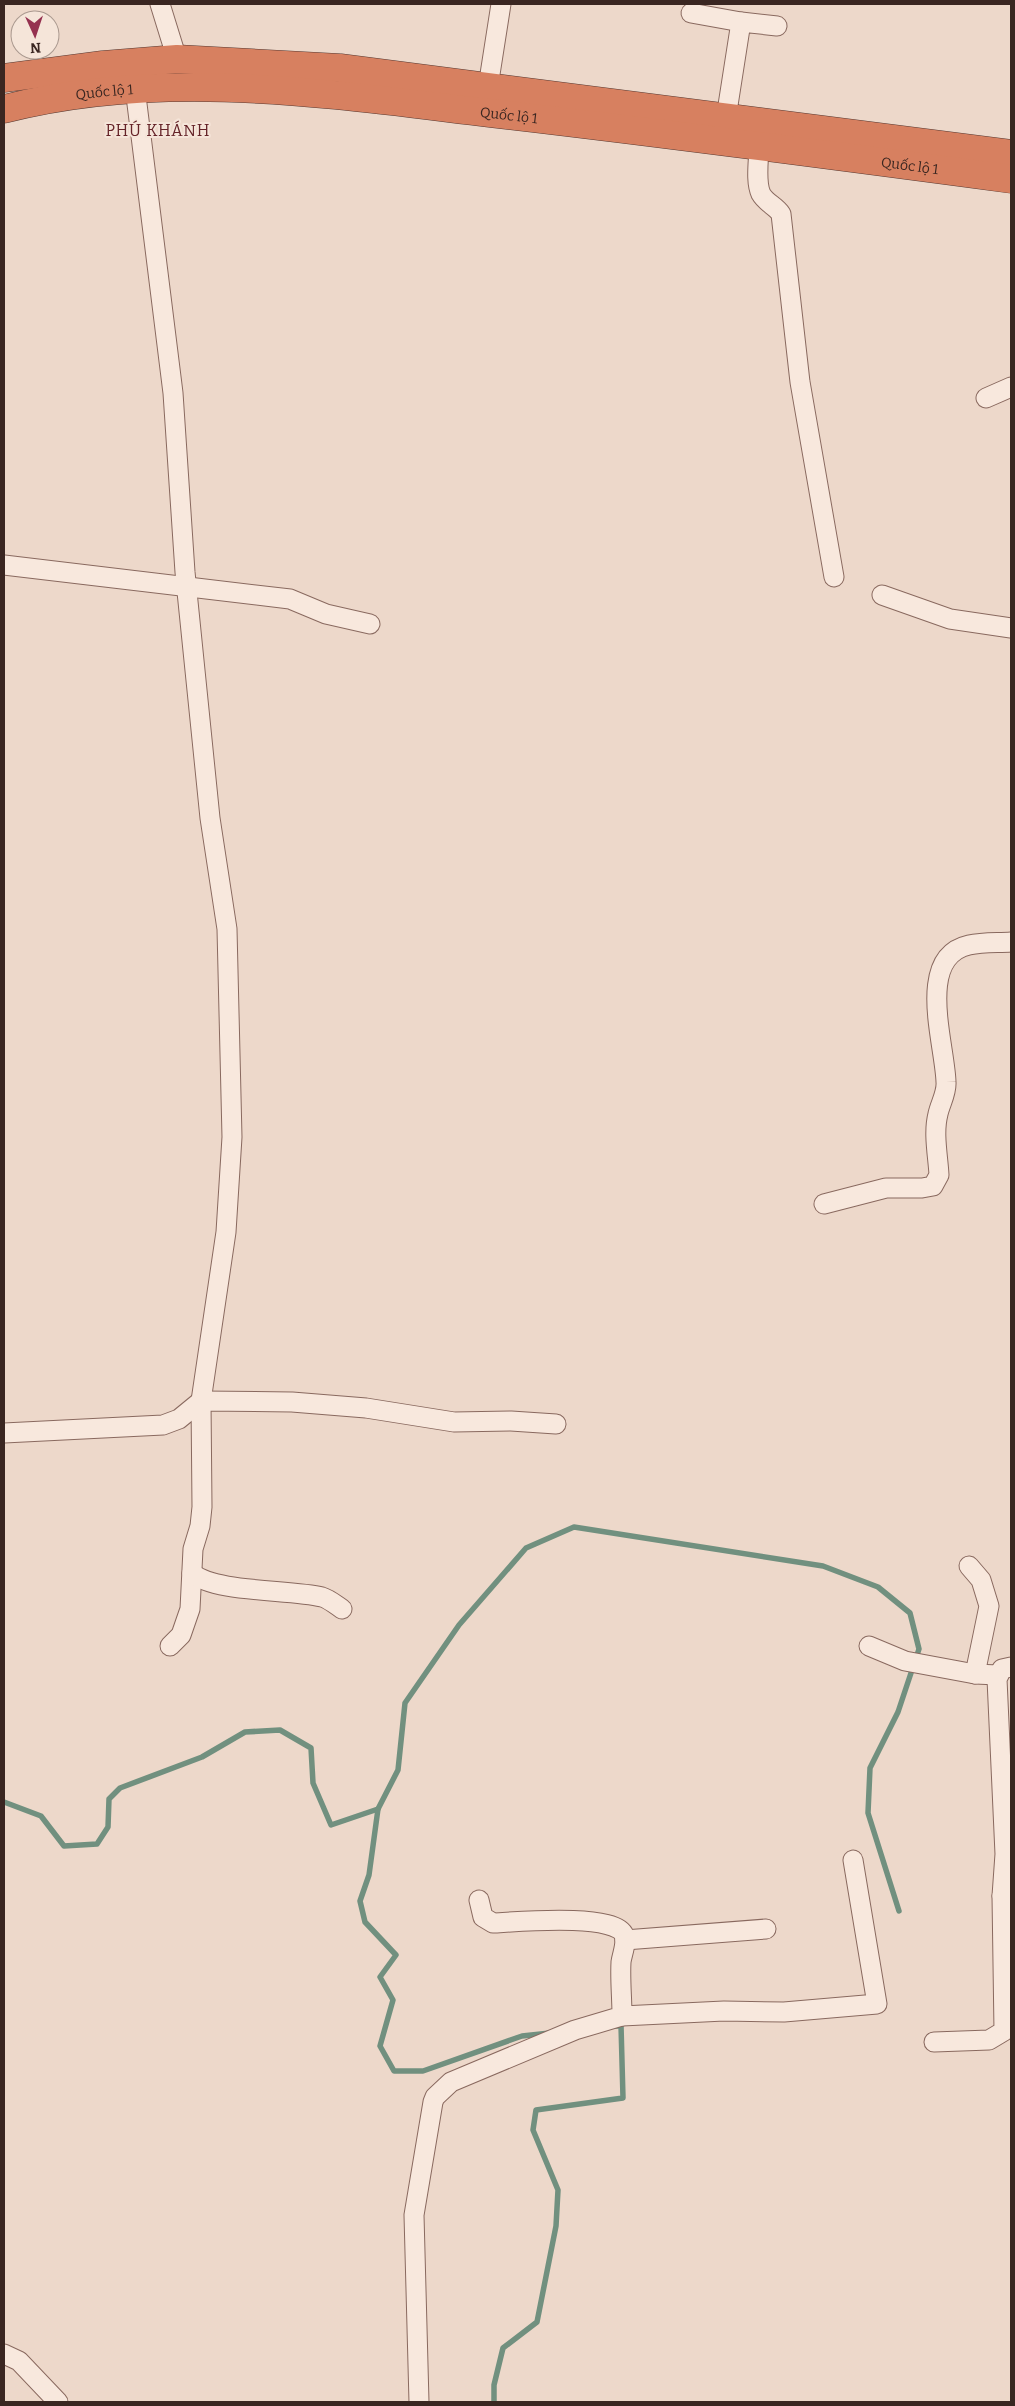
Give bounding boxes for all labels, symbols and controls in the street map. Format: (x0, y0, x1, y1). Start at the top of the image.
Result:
north arrow (10, 10, 60, 60)
text: N (30, 39, 41, 56)
street label: Quốc lộ 1 (75, 81, 134, 103)
street label: Quốc lộ 1 (479, 103, 539, 127)
district label: PHÚ KHÁNH (105, 120, 211, 140)
street label: Quốc lộ 1 (880, 153, 940, 178)

